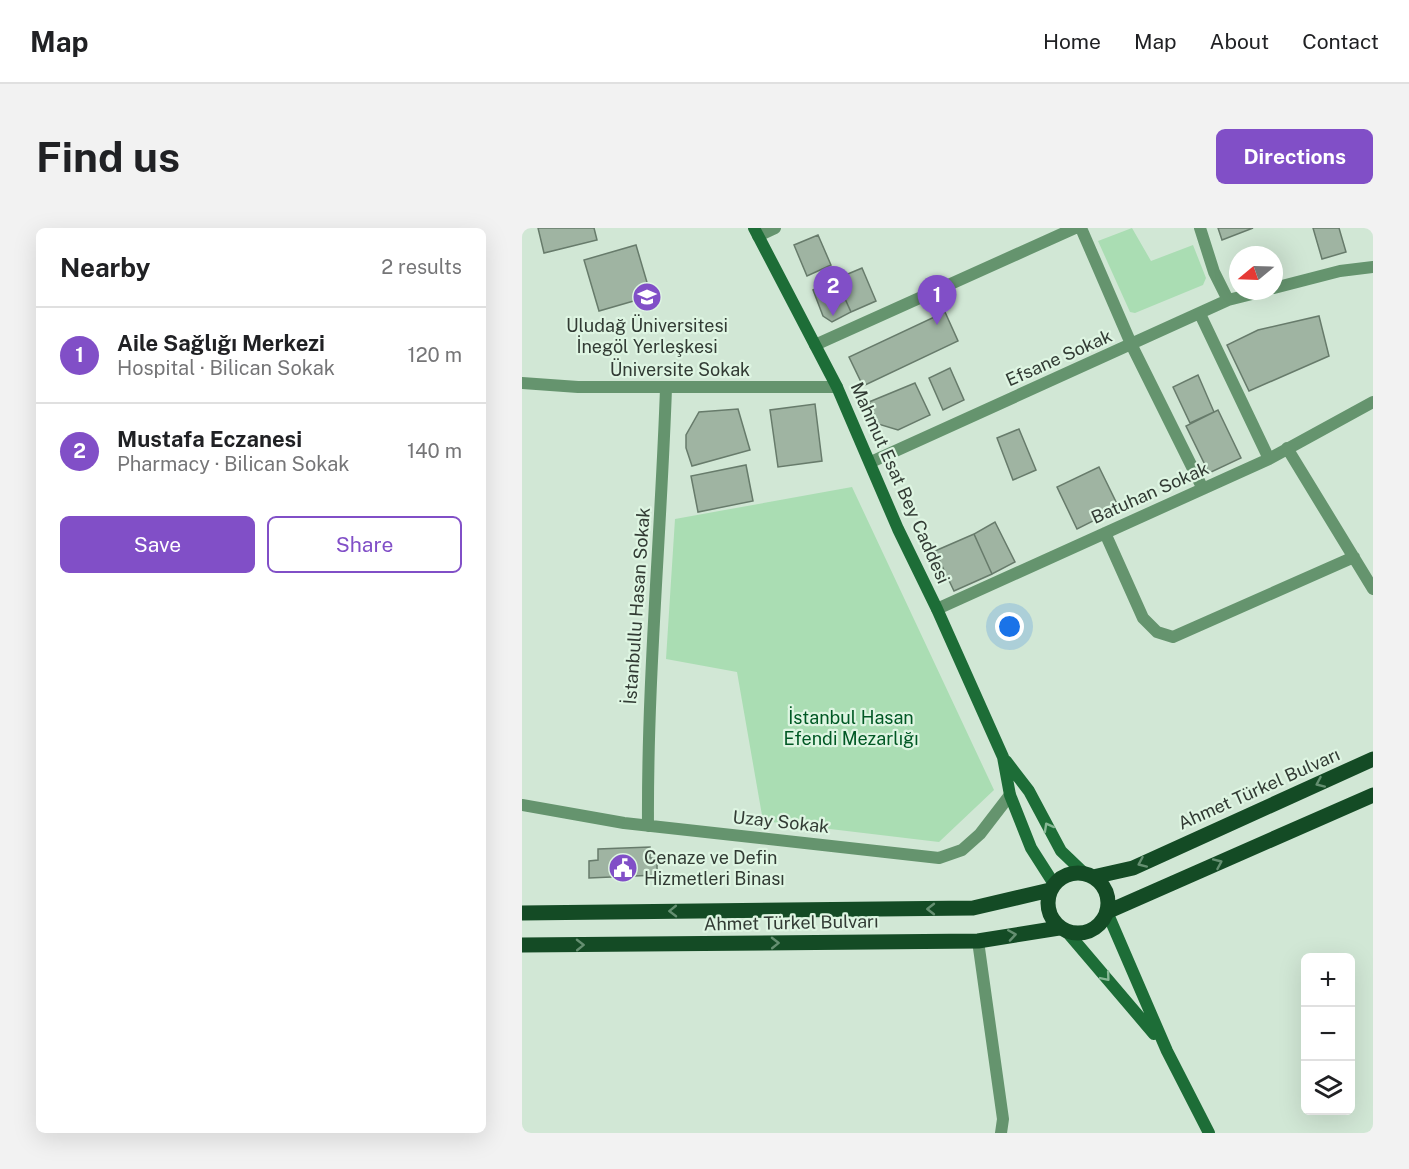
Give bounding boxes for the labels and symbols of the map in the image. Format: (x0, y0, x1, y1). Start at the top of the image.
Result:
north arrow (1229, 246, 1283, 300)
pin: 2 (814, 266, 852, 316)
pin: 1 (918, 276, 956, 325)
school or university icon: Uludağ Üniversitesi İnegöl Yerleşkesi (631, 281, 663, 313)
place label: Uludağ Üniversitesi İnegöl Yerleşkesi (566, 314, 728, 357)
street label: Efsane Sokak (1002, 325, 1115, 390)
street label: Üniversite Sokak (610, 358, 750, 380)
street label: Mahmut Esat Bey Caddesi (846, 379, 954, 587)
street label: Batuhan Sokak (1088, 457, 1212, 528)
street label: İstanbullu Hasan Sokak (618, 507, 654, 705)
your location (995, 612, 1024, 641)
park label: İstanbul Hasan Efendi Mezarlığı (783, 706, 919, 749)
street label: Ahmet Türkel Bulvarı (1175, 743, 1343, 834)
one-way arrow (1315, 776, 1326, 788)
street label: Uzay Sokak (732, 806, 830, 837)
one-way arrow (1044, 823, 1055, 833)
place label: Cenaze ve Defin Hizmetleri Binası (644, 847, 785, 889)
public building icon: Cenaze ve Defin Hizmetleri Binası (607, 852, 639, 884)
one-way arrow (1137, 856, 1148, 868)
one-way arrow (1212, 858, 1223, 870)
one-way arrow (926, 903, 935, 915)
one-way arrow (668, 905, 677, 917)
street label: Ahmet Türkel Bulvarı (703, 910, 879, 935)
one-way arrow (1007, 930, 1017, 942)
one-way arrow (771, 937, 780, 949)
one-way arrow (576, 938, 585, 951)
one-way arrow (1099, 970, 1110, 981)

